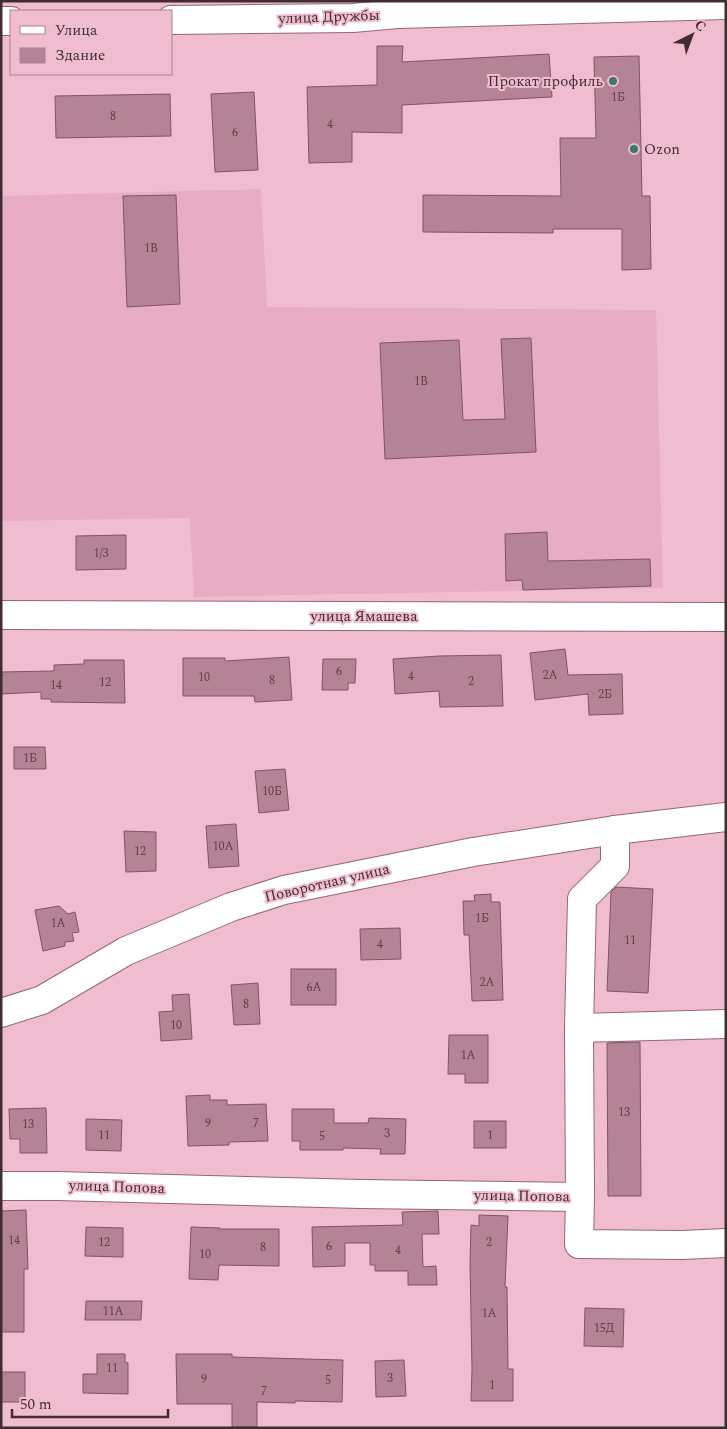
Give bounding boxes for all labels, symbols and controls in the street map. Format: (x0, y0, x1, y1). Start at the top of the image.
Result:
street label: улица Дружбы (277, 4, 380, 30)
legend (10, 10, 172, 75)
north arrow (667, 10, 717, 60)
text: С (690, 15, 711, 37)
text: Улица (55, 19, 98, 42)
text: Здание (55, 44, 105, 67)
place label: Прокат профиль (488, 70, 603, 93)
marker: Прокат профиль (607, 75, 619, 87)
house number: 1Б (611, 88, 625, 107)
house number: 8 (110, 107, 116, 126)
house number: 4 (327, 115, 333, 134)
house number: 6 (232, 123, 238, 142)
place label: Ozon (644, 138, 680, 161)
marker: Ozon (628, 143, 640, 155)
house number: 1В (144, 239, 158, 258)
house number: 1В (414, 372, 428, 391)
house number: 1/3 (93, 544, 109, 563)
street label: улица Ямашева (309, 605, 418, 628)
house number: 6 (336, 662, 342, 681)
house number: 2А (542, 666, 558, 685)
house number: 4 (408, 667, 414, 686)
house number: 10 (198, 668, 210, 687)
house number: 8 (269, 671, 275, 690)
house number: 2 (468, 672, 474, 691)
house number: 12 (99, 673, 111, 692)
house number: 14 (50, 676, 62, 695)
house number: 2Б (598, 685, 612, 704)
house number: 1Б (23, 749, 37, 768)
house number: 10Б (262, 782, 282, 801)
house number: 10А (212, 837, 234, 856)
house number: 12 (134, 842, 146, 861)
street label: Поворотная улица (262, 857, 393, 909)
house number: 1Б (475, 909, 489, 928)
house number: 1А (50, 914, 66, 933)
house number: 11 (624, 931, 636, 950)
house number: 4 (377, 935, 383, 954)
house number: 2А (479, 973, 495, 992)
house number: 6А (306, 978, 322, 997)
house number: 8 (243, 995, 249, 1014)
house number: 10 (170, 1016, 182, 1035)
house number: 1А (460, 1046, 476, 1065)
house number: 13 (618, 1103, 630, 1122)
house number: 9 (205, 1114, 211, 1133)
house number: 7 (253, 1114, 259, 1133)
house number: 13 (22, 1115, 34, 1134)
house number: 3 (384, 1124, 390, 1143)
house number: 11 (98, 1126, 110, 1145)
house number: 1 (487, 1126, 493, 1145)
house number: 5 (319, 1127, 325, 1146)
street label: улица Попова (68, 1174, 166, 1200)
street label: улица Попова (473, 1184, 571, 1208)
house number: 14 (8, 1231, 20, 1250)
house number: 12 (98, 1233, 110, 1252)
house number: 2 (486, 1233, 492, 1252)
house number: 6 (326, 1237, 332, 1256)
house number: 8 (260, 1238, 266, 1257)
house number: 4 (395, 1241, 401, 1260)
house number: 10 (199, 1245, 211, 1264)
house number: 11А (102, 1302, 124, 1321)
house number: 1А (481, 1304, 497, 1323)
house number: 15Д (594, 1319, 615, 1338)
house number: 11 (106, 1359, 118, 1378)
house number: 3 (387, 1369, 393, 1388)
house number: 9 (201, 1370, 207, 1389)
house number: 5 (325, 1371, 331, 1390)
house number: 1 (489, 1376, 495, 1395)
house number: 7 (261, 1382, 267, 1401)
scale bar (12, 1386, 169, 1418)
text: 50 m (20, 1393, 52, 1416)

